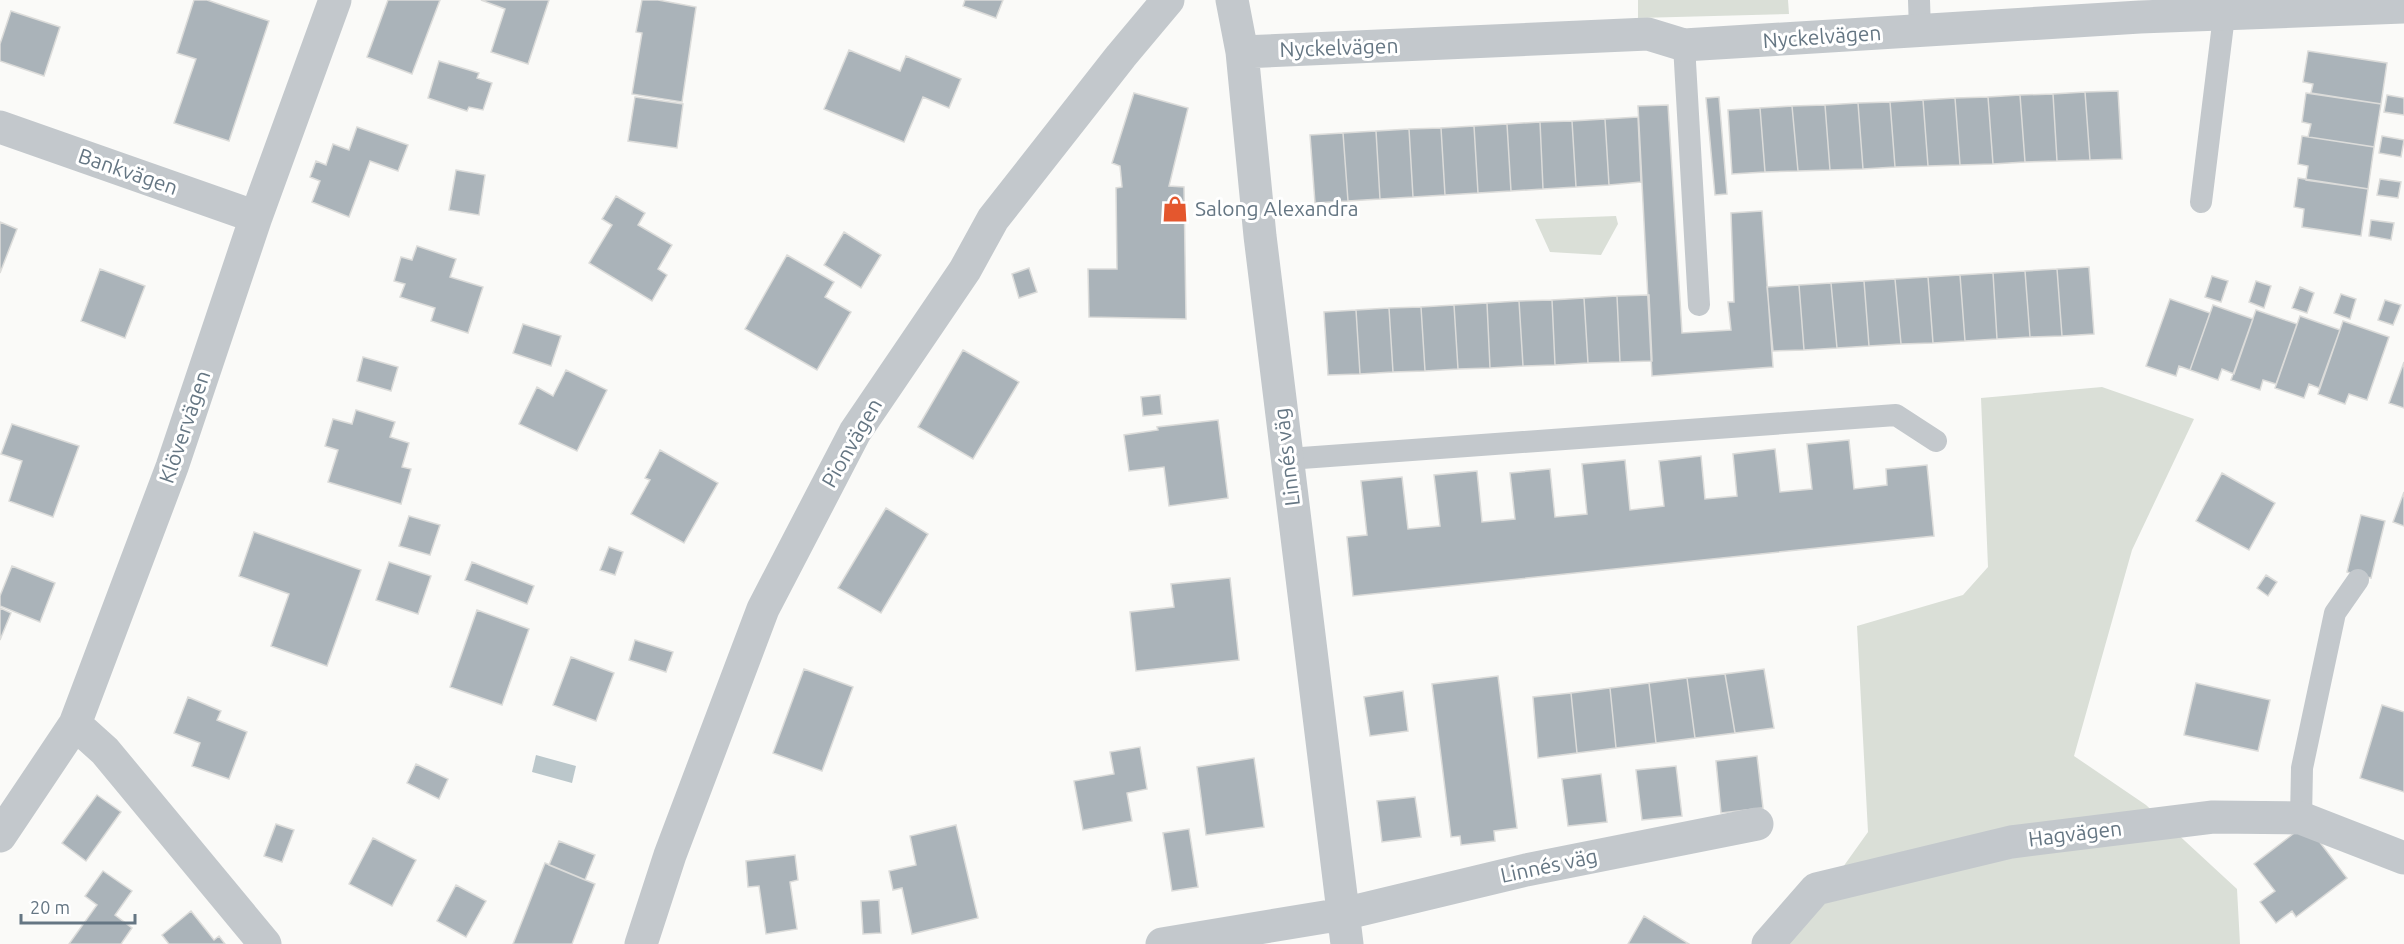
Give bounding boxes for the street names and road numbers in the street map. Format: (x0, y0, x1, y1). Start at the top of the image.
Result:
street label: Nyckelvägen (1762, 20, 1882, 52)
street label: Nyckelvägen (1279, 33, 1399, 61)
street label: Bankvägen (76, 143, 181, 199)
street label: Klövervägen (154, 367, 215, 486)
street label: Pionvägen (816, 394, 886, 491)
street label: Linnés väg (1268, 407, 1304, 507)
street label: Hagvägen (2027, 815, 2123, 851)
street label: Linnés väg (1498, 843, 1599, 887)

